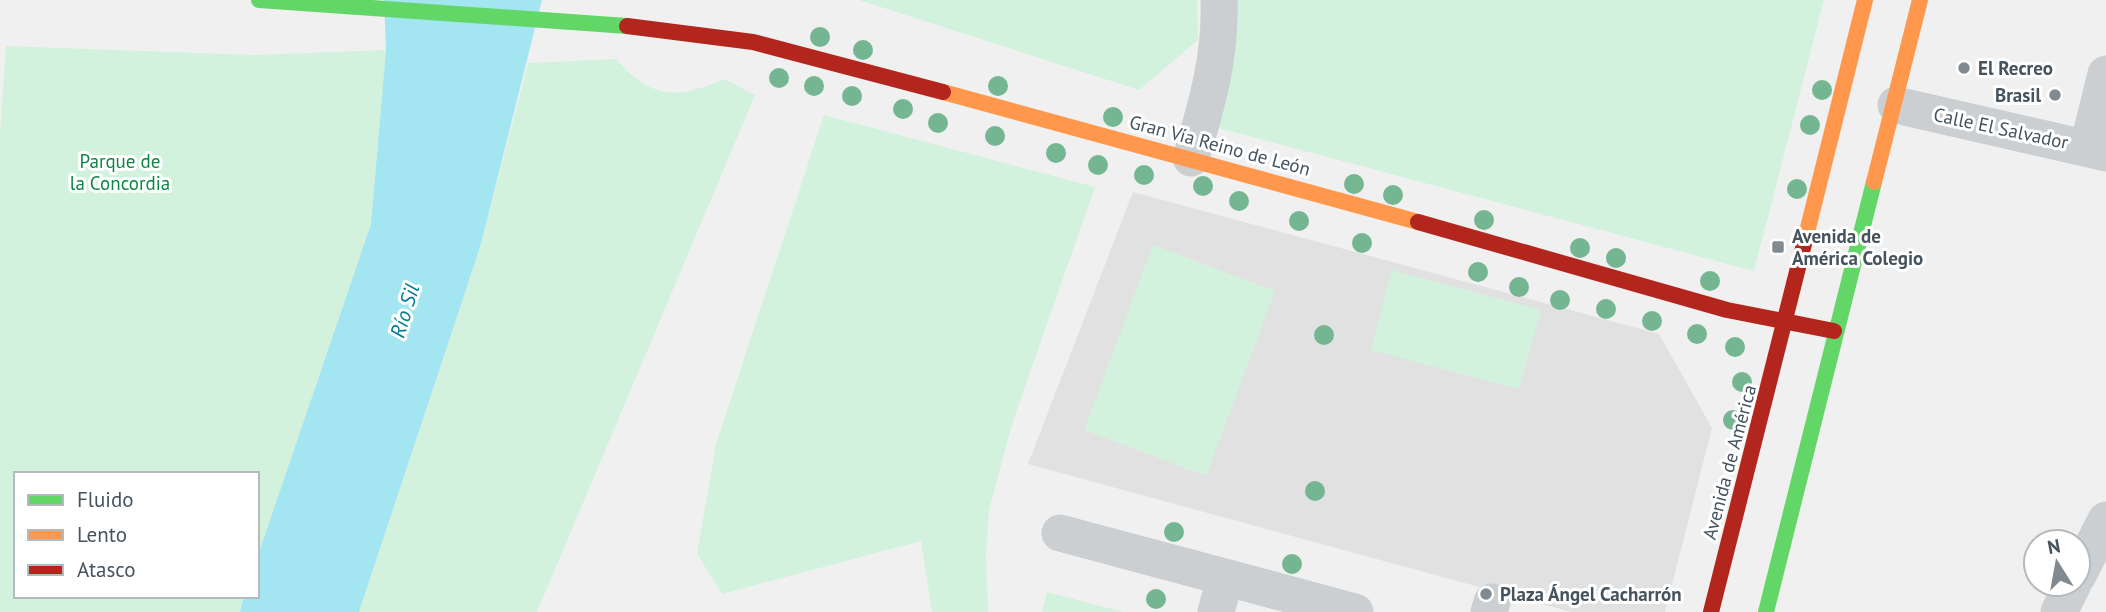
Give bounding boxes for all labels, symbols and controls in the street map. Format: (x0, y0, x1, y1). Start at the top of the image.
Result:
place label: El Recreo (1978, 56, 2053, 80)
marker: El Recreo (1956, 60, 1972, 76)
place label: Brasil (1995, 83, 2041, 107)
marker: Brasil (2047, 87, 2063, 103)
street label: Calle El Salvador (1931, 102, 2071, 154)
street label: Gran Vía Reino de León (1127, 109, 1313, 181)
park label: Parque de la Concordia (70, 149, 170, 195)
place label: Avenida de América Colegio (1792, 224, 1923, 270)
marker: Avenida de América Colegio (1770, 239, 1786, 255)
water label: Río Sil (384, 280, 426, 341)
street label: Avenida de América (1697, 382, 1761, 542)
legend (14, 472, 259, 598)
text: Fluido (77, 486, 134, 513)
text: Lento (77, 521, 127, 548)
north arrow (2022, 528, 2092, 598)
text: N (2045, 533, 2062, 559)
text: Atasco (77, 556, 136, 583)
place label: Plaza Ángel Cacharrón (1500, 582, 1682, 606)
marker: Plaza Ángel Cacharrón (1478, 586, 1494, 602)

